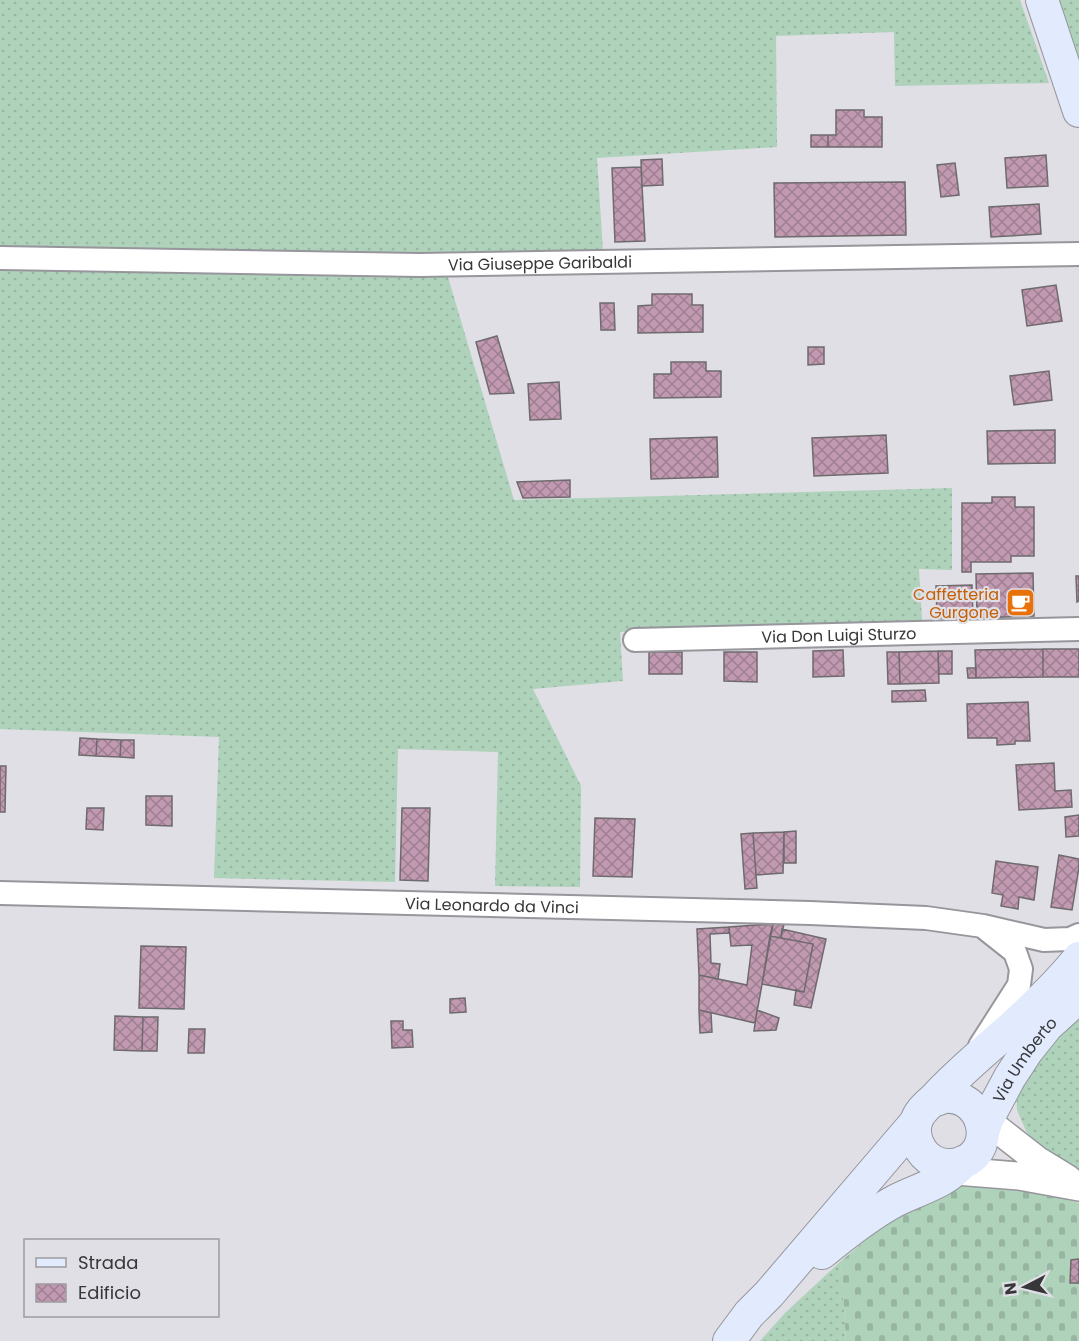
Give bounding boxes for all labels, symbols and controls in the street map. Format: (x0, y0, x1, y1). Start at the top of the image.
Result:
street label: Via Giuseppe Garibaldi (448, 250, 632, 276)
place label: Caffetteria Gurgone (913, 583, 999, 624)
cafe icon: Caffetteria Gurgone (1004, 587, 1036, 619)
street label: Via Don Luigi Sturzo (761, 622, 917, 648)
street label: Via Leonardo da Vinci (405, 892, 579, 919)
street label: Via Umberto (987, 1011, 1062, 1107)
legend (24, 1239, 219, 1317)
text: Strada (78, 1250, 138, 1275)
north arrow (995, 1257, 1055, 1317)
text: Edificio (78, 1280, 141, 1305)
text: N (998, 1281, 1023, 1296)

